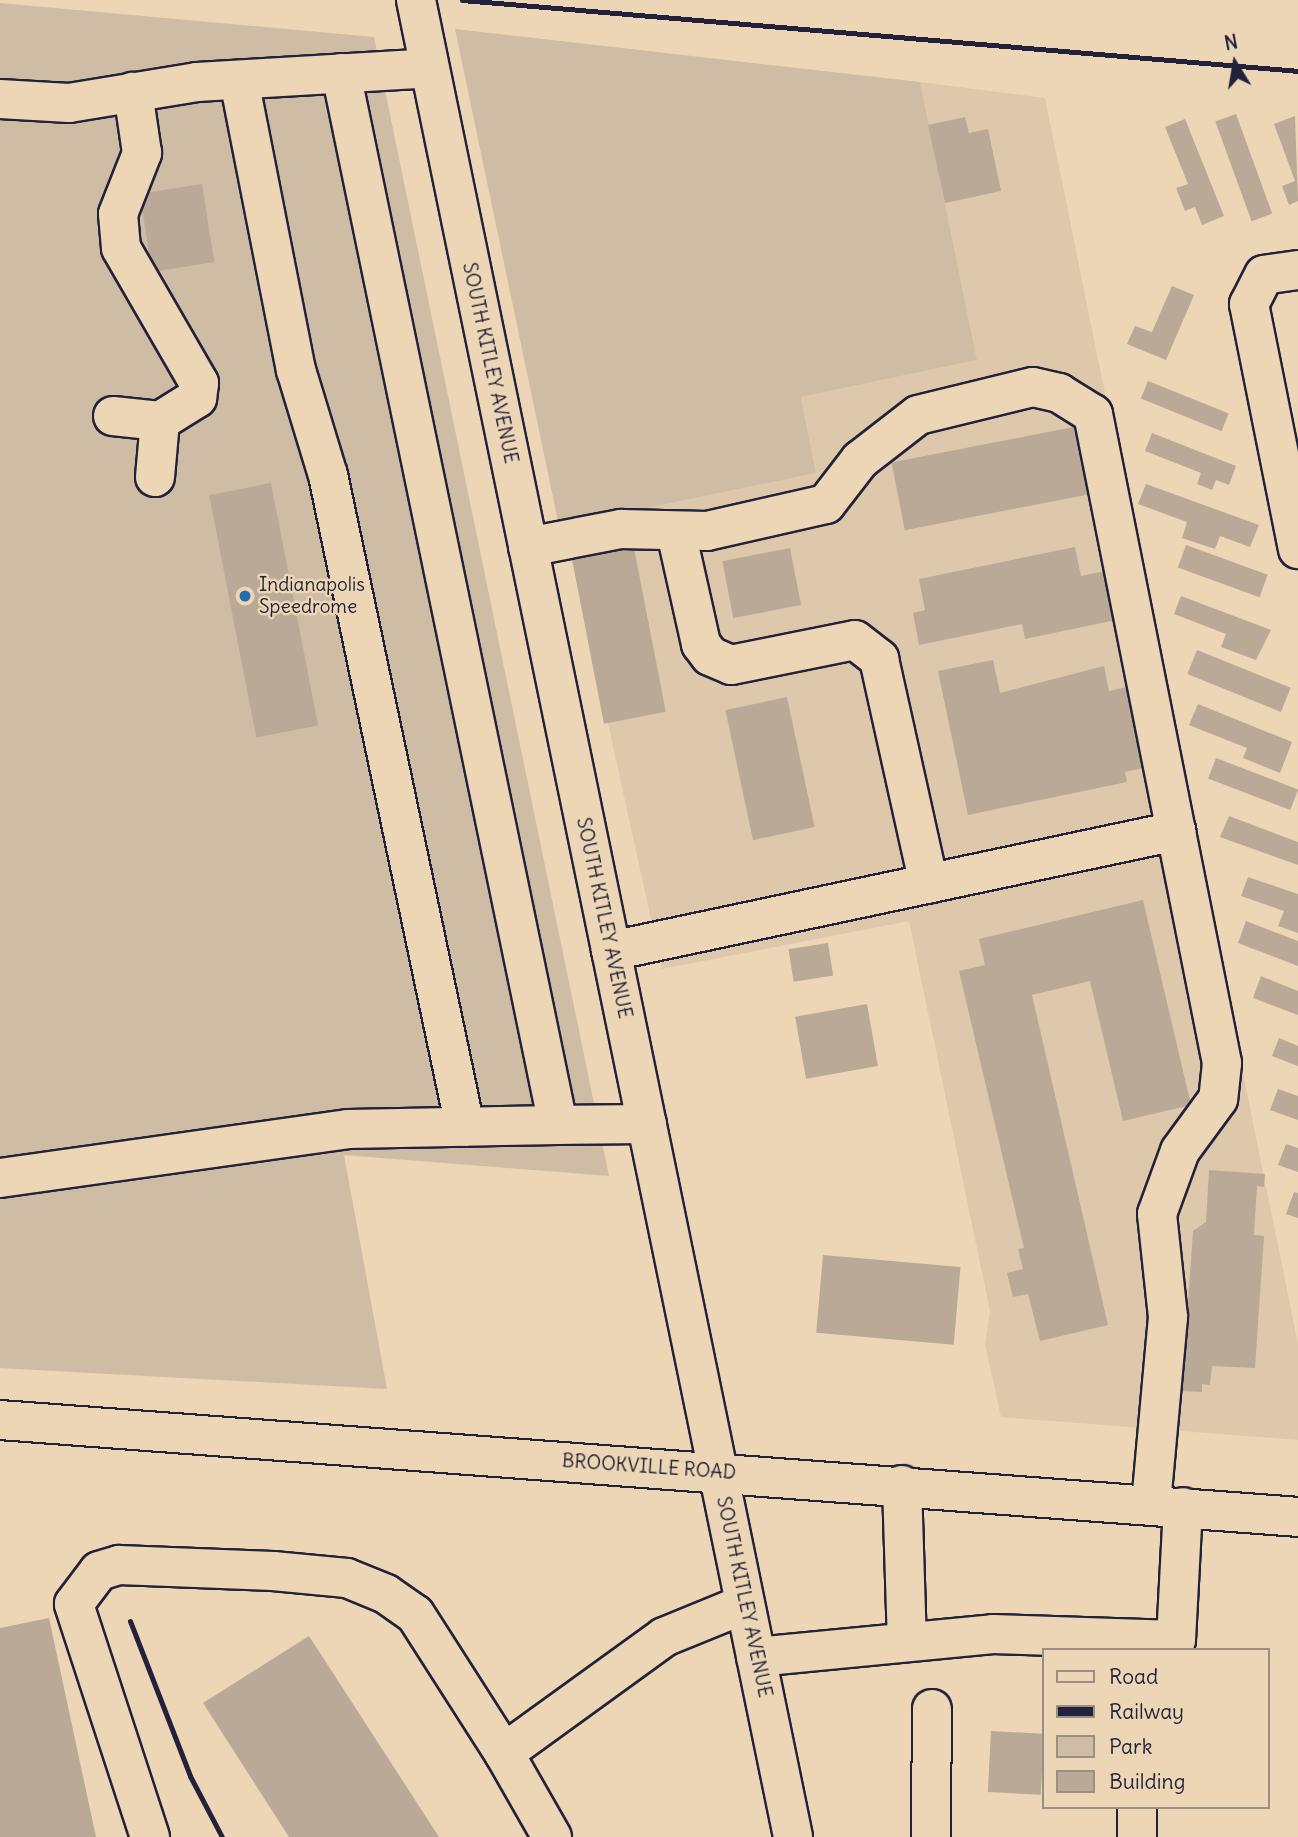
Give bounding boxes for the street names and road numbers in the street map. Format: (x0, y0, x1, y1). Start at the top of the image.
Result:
street label: SOUTH KITLEY AVENUE (458, 260, 522, 466)
street label: SOUTH KITLEY AVENUE (572, 815, 636, 1021)
street label: BROOKVILLE ROAD (561, 1450, 737, 1484)
street label: SOUTH KITLEY AVENUE (712, 1494, 776, 1700)

